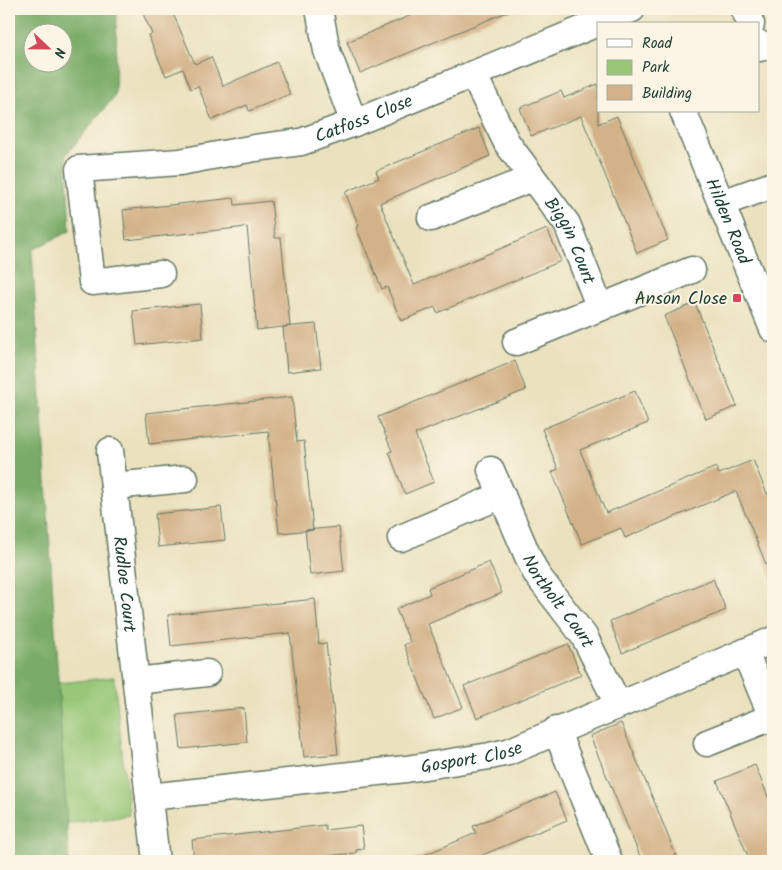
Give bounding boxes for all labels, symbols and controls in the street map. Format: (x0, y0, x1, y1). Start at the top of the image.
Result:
north arrow (22, 22, 72, 72)
legend (597, 22, 760, 112)
text: Road (642, 32, 673, 56)
text: N (47, 44, 71, 61)
text: Park (642, 56, 670, 80)
text: Building (642, 82, 692, 106)
street label: Catfoss Close (311, 87, 417, 152)
street label: Hilden Road (696, 174, 758, 270)
street label: Biggin Court (536, 191, 603, 290)
place label: Anson Close (635, 285, 727, 314)
marker: Anson Close (731, 292, 743, 304)
street label: Rudloe Court (104, 535, 143, 635)
street label: Northolt Court (513, 550, 601, 654)
street label: Gosport Close (419, 734, 528, 783)

